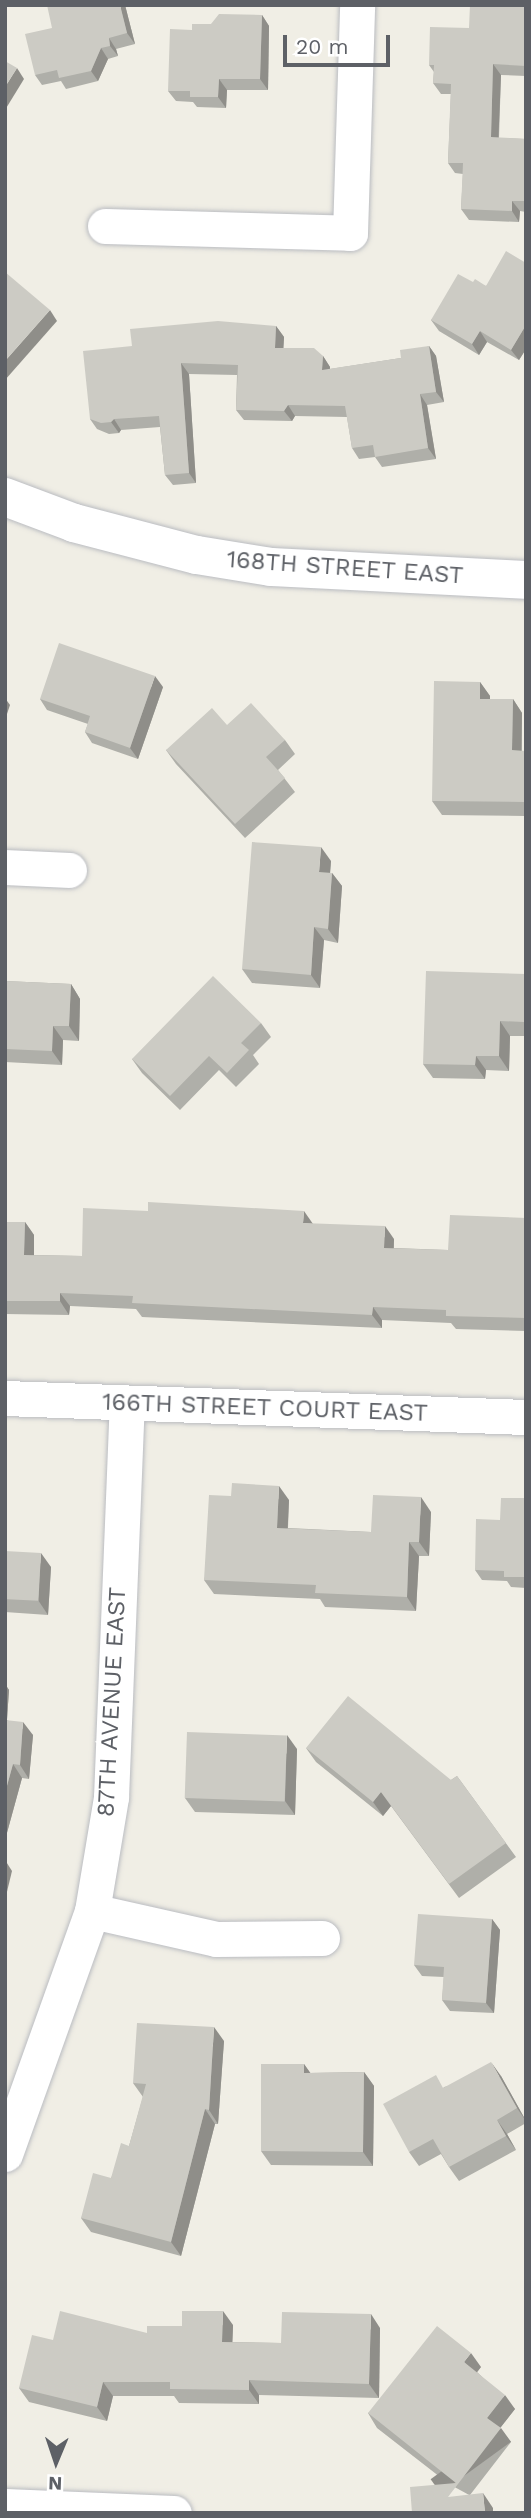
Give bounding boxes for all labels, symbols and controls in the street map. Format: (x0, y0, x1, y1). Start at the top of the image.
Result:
scale bar (286, 21, 393, 65)
text: 20 m (296, 34, 348, 59)
street label: 168TH STREET EAST (225, 545, 465, 591)
street label: 166TH STREET COURT EAST (101, 1388, 429, 1428)
street label: 87TH AVENUE EAST (92, 1586, 132, 1818)
north arrow (21, 2427, 91, 2497)
text: N (48, 2472, 63, 2495)

